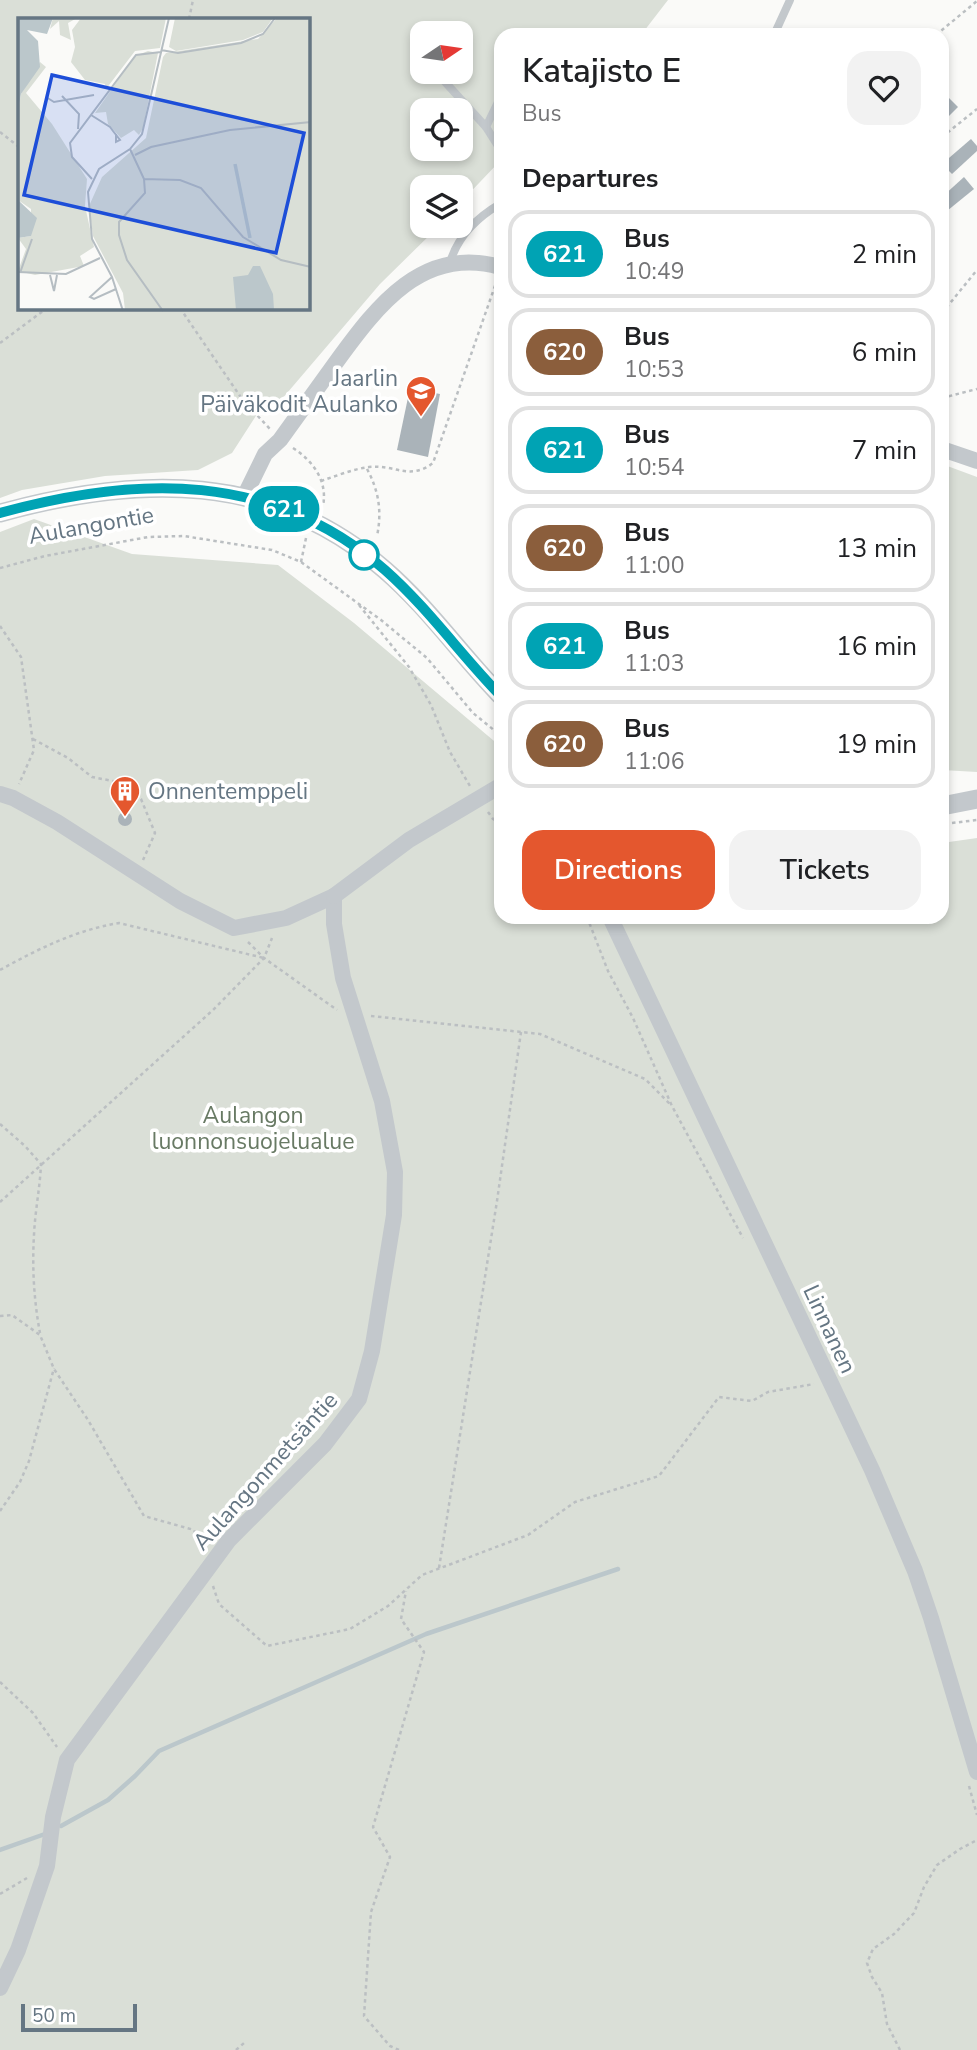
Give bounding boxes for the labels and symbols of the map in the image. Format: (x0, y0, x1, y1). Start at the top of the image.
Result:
inset map (18, 18, 310, 310)
north arrow (410, 21, 472, 84)
place label: Jaarlin Päiväkodit Aulanko (200, 363, 398, 420)
school or university icon: Jaarlin Päiväkodit Aulanko (404, 374, 438, 418)
line badge: 621 (244, 486, 324, 532)
street label: Aulangontie (26, 499, 156, 552)
unlabelled marker (349, 540, 379, 570)
building icon: Onnentemppeli (108, 774, 142, 818)
place label: Onnentemppeli (148, 776, 308, 807)
park label: Aulangon luonnonsuojelualue (152, 1100, 354, 1157)
street label: Linnanen (796, 1280, 864, 1379)
street label: Aulangonmetsäntie (186, 1386, 345, 1557)
scale bar (21, 2001, 136, 2033)

